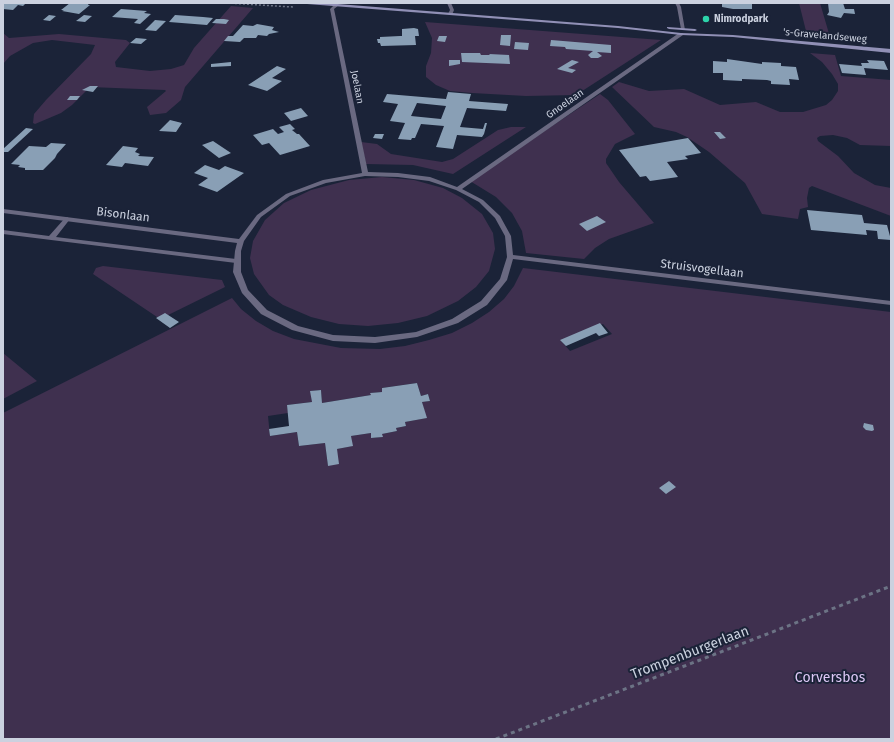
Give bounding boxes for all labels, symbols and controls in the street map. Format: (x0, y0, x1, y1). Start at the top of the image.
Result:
place label: Nimrodpark (714, 13, 768, 25)
marker: Nimrodpark (701, 14, 711, 24)
street label: 's-Gravelandseweg (783, 26, 867, 46)
street label: Joelaan (348, 69, 366, 105)
street label: Gnoelaan (544, 87, 586, 121)
street label: Bisonlaan (95, 205, 151, 225)
street label: Struisvogellaan (660, 257, 744, 281)
street label: Trompenburgerlaan (629, 623, 751, 683)
park label: Corversbos (795, 670, 865, 686)

